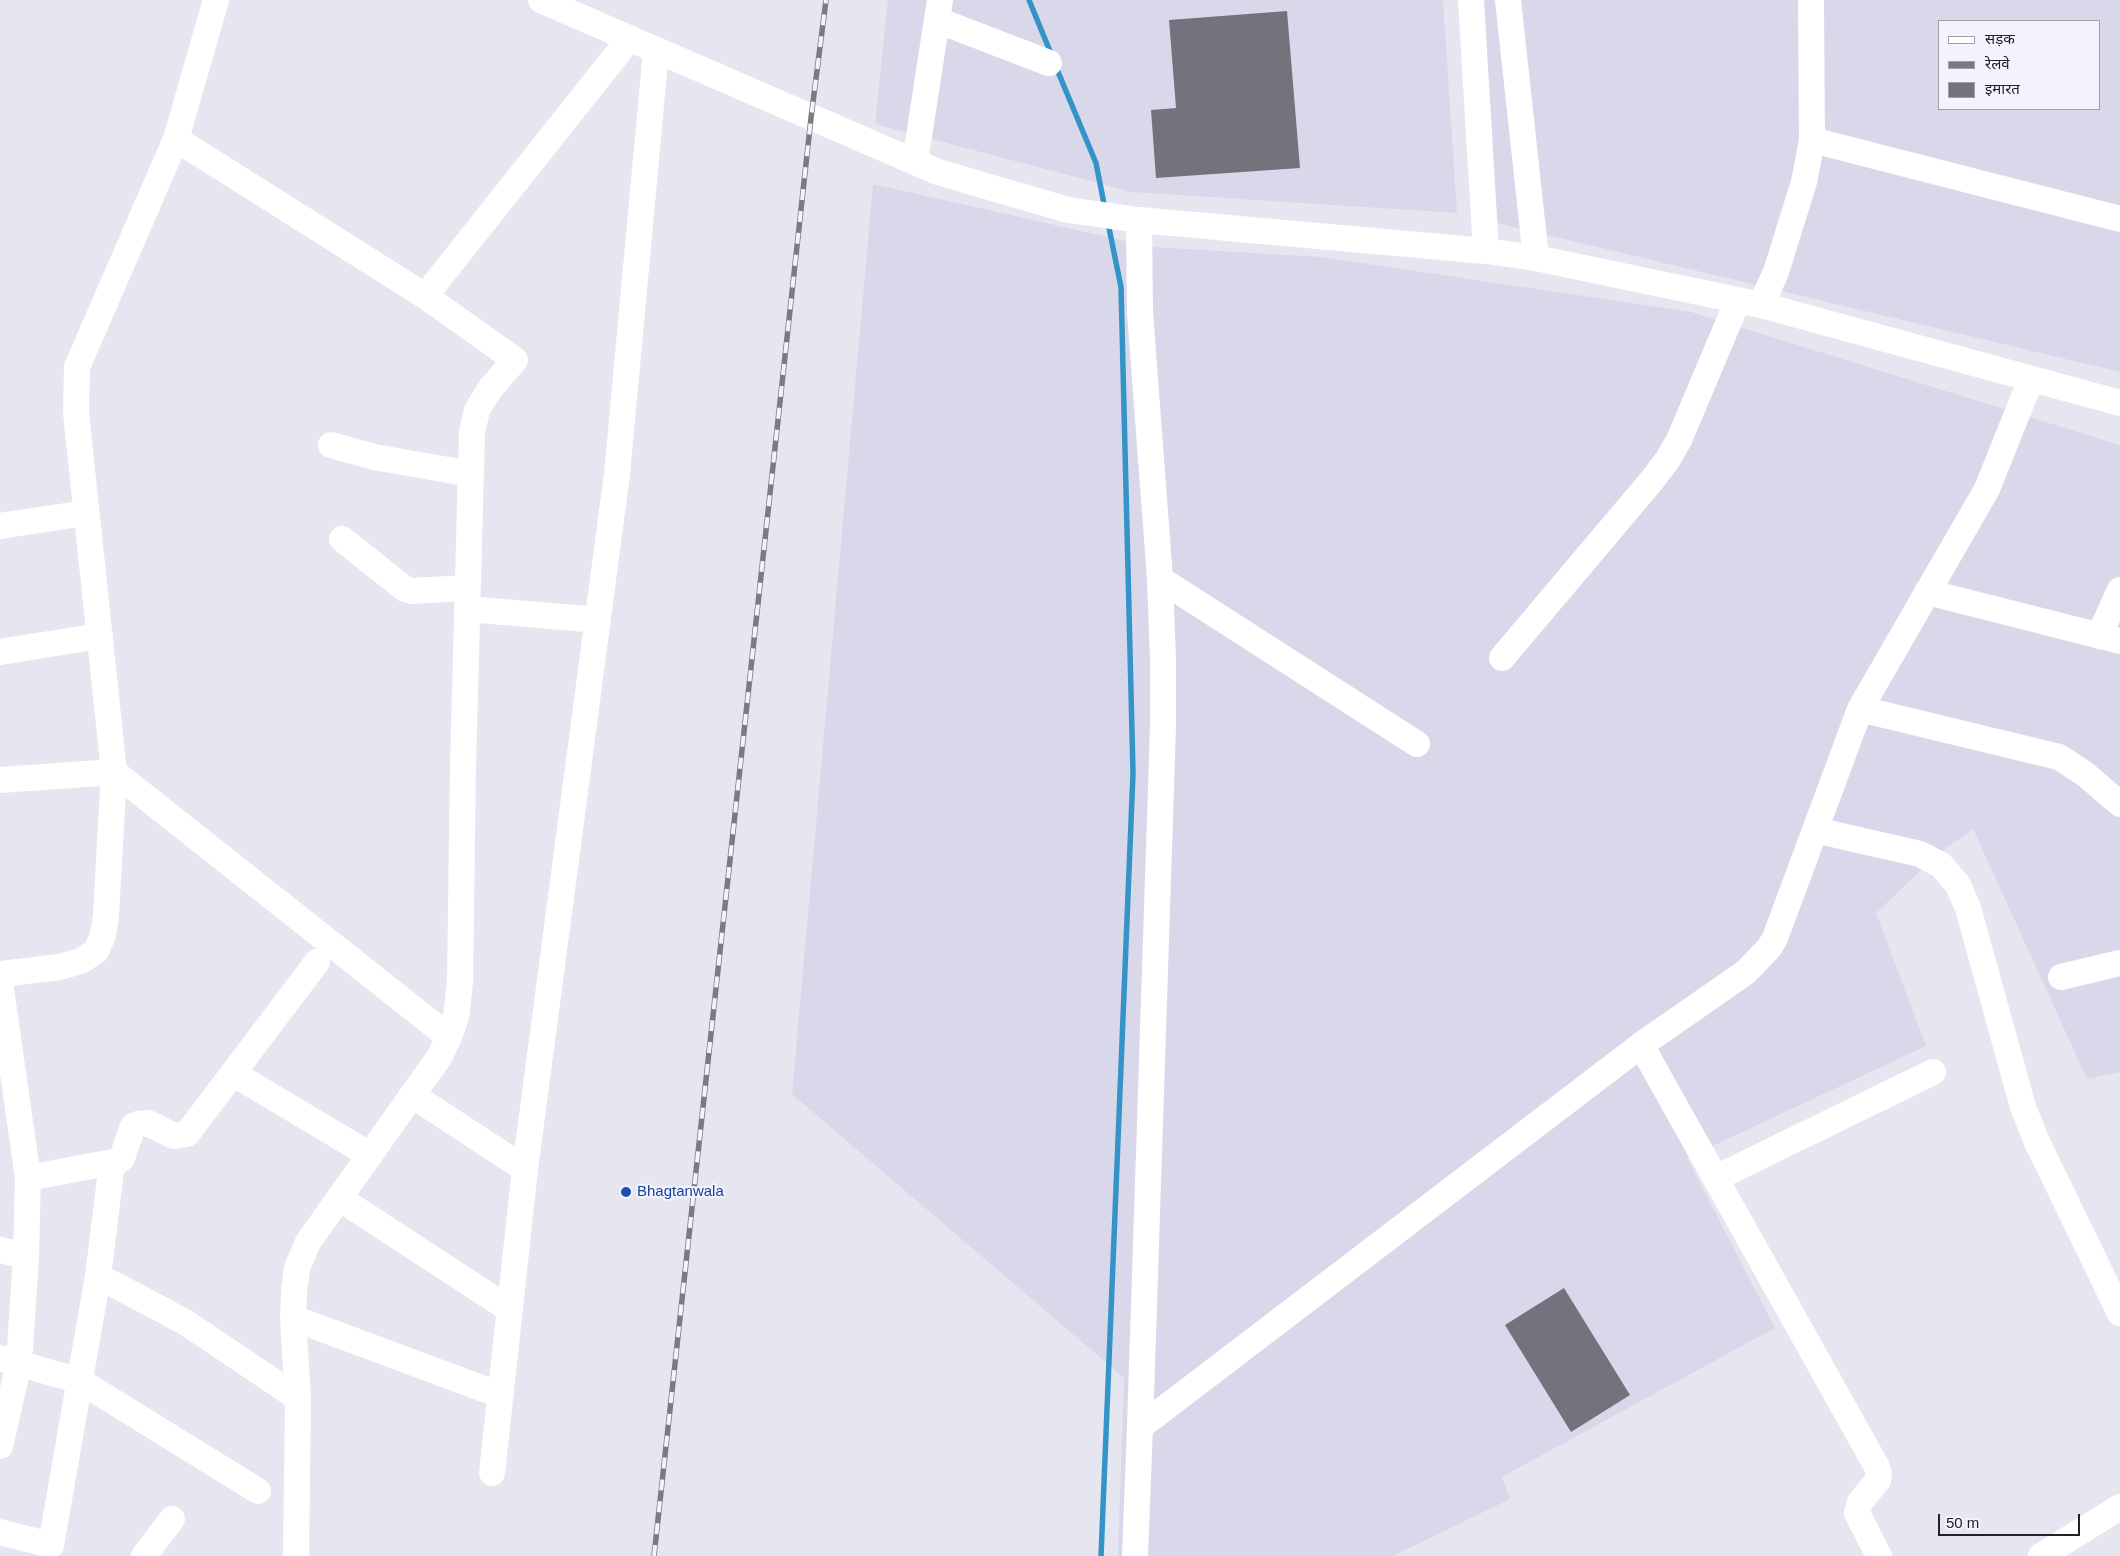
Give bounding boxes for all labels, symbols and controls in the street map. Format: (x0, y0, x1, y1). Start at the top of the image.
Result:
legend (1938, 20, 2100, 110)
text: सड़क (1985, 30, 2015, 47)
text: रेलवे (1985, 55, 2010, 72)
text: इमारत (1985, 80, 2020, 97)
place label: Bhagtanwala (637, 1183, 724, 1201)
marker: Bhagtanwala (619, 1185, 633, 1199)
scale bar (1940, 1504, 2082, 1536)
text: 50 m (1946, 1514, 1979, 1531)

